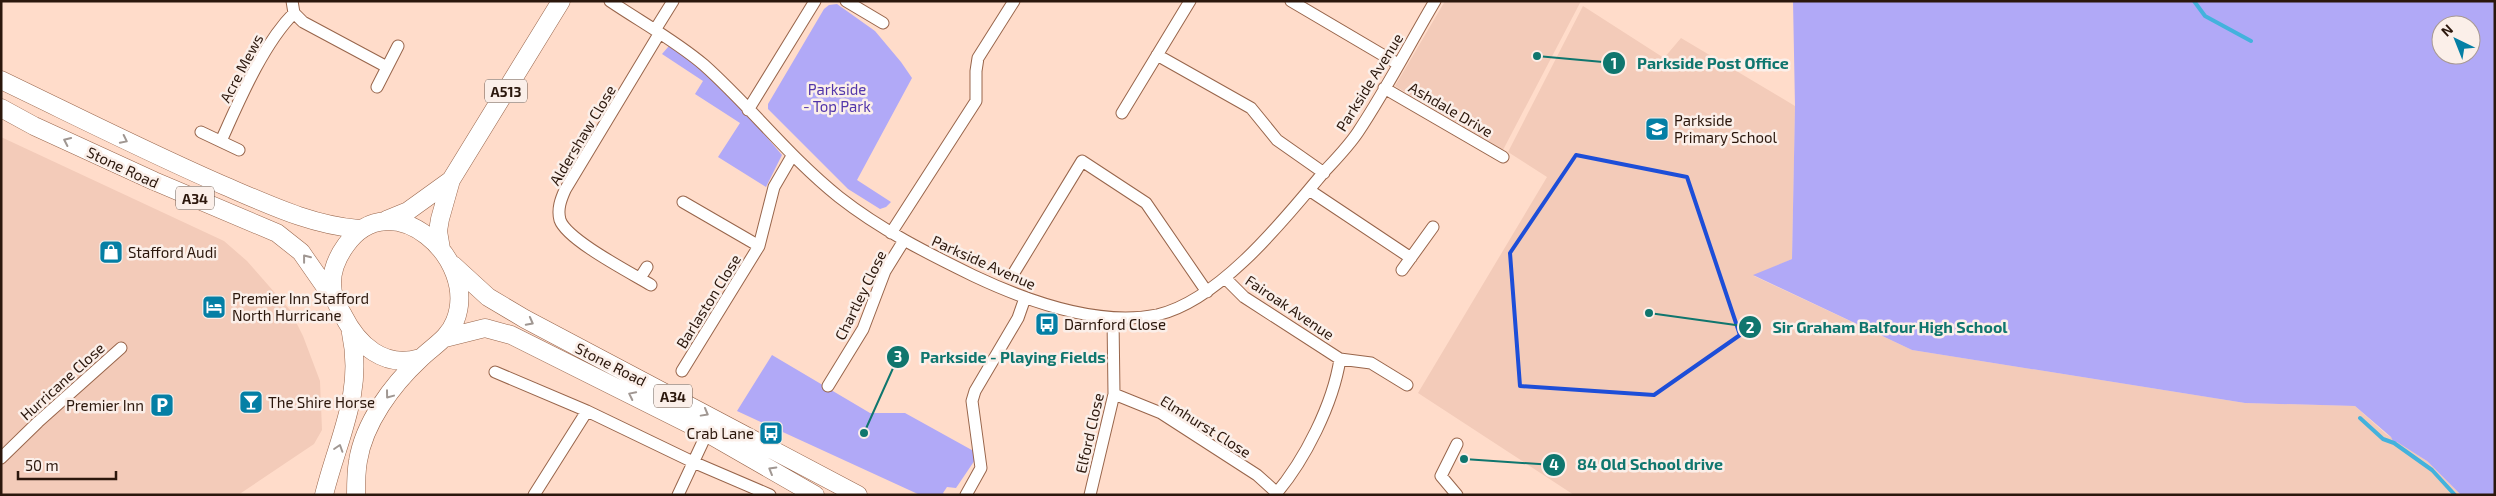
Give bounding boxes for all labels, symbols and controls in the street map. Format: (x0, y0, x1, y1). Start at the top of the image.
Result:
north arrow (2431, 15, 2481, 65)
text: N (2437, 20, 2456, 40)
street label: Parkside Avenue (1332, 30, 1406, 134)
street label: Acre Mews (215, 31, 267, 105)
callout: Parkside Post Office (1602, 48, 1799, 79)
text: Parkside Post Office (1637, 53, 1789, 72)
text: 1 (1611, 54, 1617, 72)
street label: Ashdale Drive (1406, 78, 1496, 140)
road number: A513 (485, 80, 527, 102)
park label: Parkside - Top Park (803, 80, 871, 115)
street label: Aldershaw Close (545, 82, 619, 188)
place label: Parkside Primary School (1674, 111, 1777, 146)
school or university icon: Parkside Primary School (1644, 116, 1670, 142)
one-way arrow (119, 133, 128, 144)
one-way arrow (63, 137, 72, 147)
street label: Stone Road (84, 143, 162, 191)
road number: A34 (176, 187, 214, 210)
street label: Parkside Avenue (929, 231, 1039, 293)
shop icon: Stafford Audi (98, 239, 124, 265)
place label: Stafford Audi (128, 243, 217, 261)
street label: Chartley Close (830, 247, 890, 343)
street label: Barlaston Close (672, 251, 744, 351)
one-way arrow (303, 255, 311, 264)
street label: Fairoak Avenue (1242, 271, 1338, 343)
place label: Premier Inn Stafford North Hurricane (232, 289, 369, 324)
hotel icon: Premier Inn Stafford North Hurricane (201, 294, 227, 320)
bus stop icon: Darnford Close (1034, 311, 1060, 337)
callout: Sir Graham Balfour High School (1738, 312, 2018, 343)
place label: Darnford Close (1064, 315, 1166, 333)
one-way arrow (525, 316, 534, 326)
text: Sir Graham Balfour High School (1772, 317, 2008, 336)
text: 2 (1746, 318, 1755, 336)
street label: Hurricane Close (16, 338, 108, 424)
street label: Stone Road (573, 338, 649, 390)
callout: Parkside - Playing Fields (886, 342, 1116, 373)
text: 3 (894, 347, 902, 365)
text: Parkside - Playing Fields (920, 347, 1106, 367)
road number: A34 (654, 384, 692, 408)
bar icon: The Shire Horse (238, 389, 264, 415)
one-way arrow (386, 389, 395, 399)
one-way arrow (628, 390, 637, 401)
street label: Elford Close (1071, 391, 1107, 475)
street label: Elmhurst Close (1157, 391, 1255, 461)
parking icon: Premier Inn (149, 392, 175, 418)
place label: The Shire Horse (268, 393, 375, 411)
place label: Premier Inn (66, 396, 144, 414)
one-way arrow (699, 407, 708, 417)
bus stop icon: Crab Lane (758, 420, 784, 446)
place label: Crab Lane (687, 424, 754, 442)
one-way arrow (333, 445, 343, 453)
scale bar (18, 448, 115, 480)
callout: 84 Old School drive (1542, 449, 1733, 480)
text: 84 Old School drive (1577, 454, 1723, 473)
text: 4 (1549, 455, 1559, 473)
text: 50 m (25, 456, 59, 474)
one-way arrow (769, 467, 778, 477)

